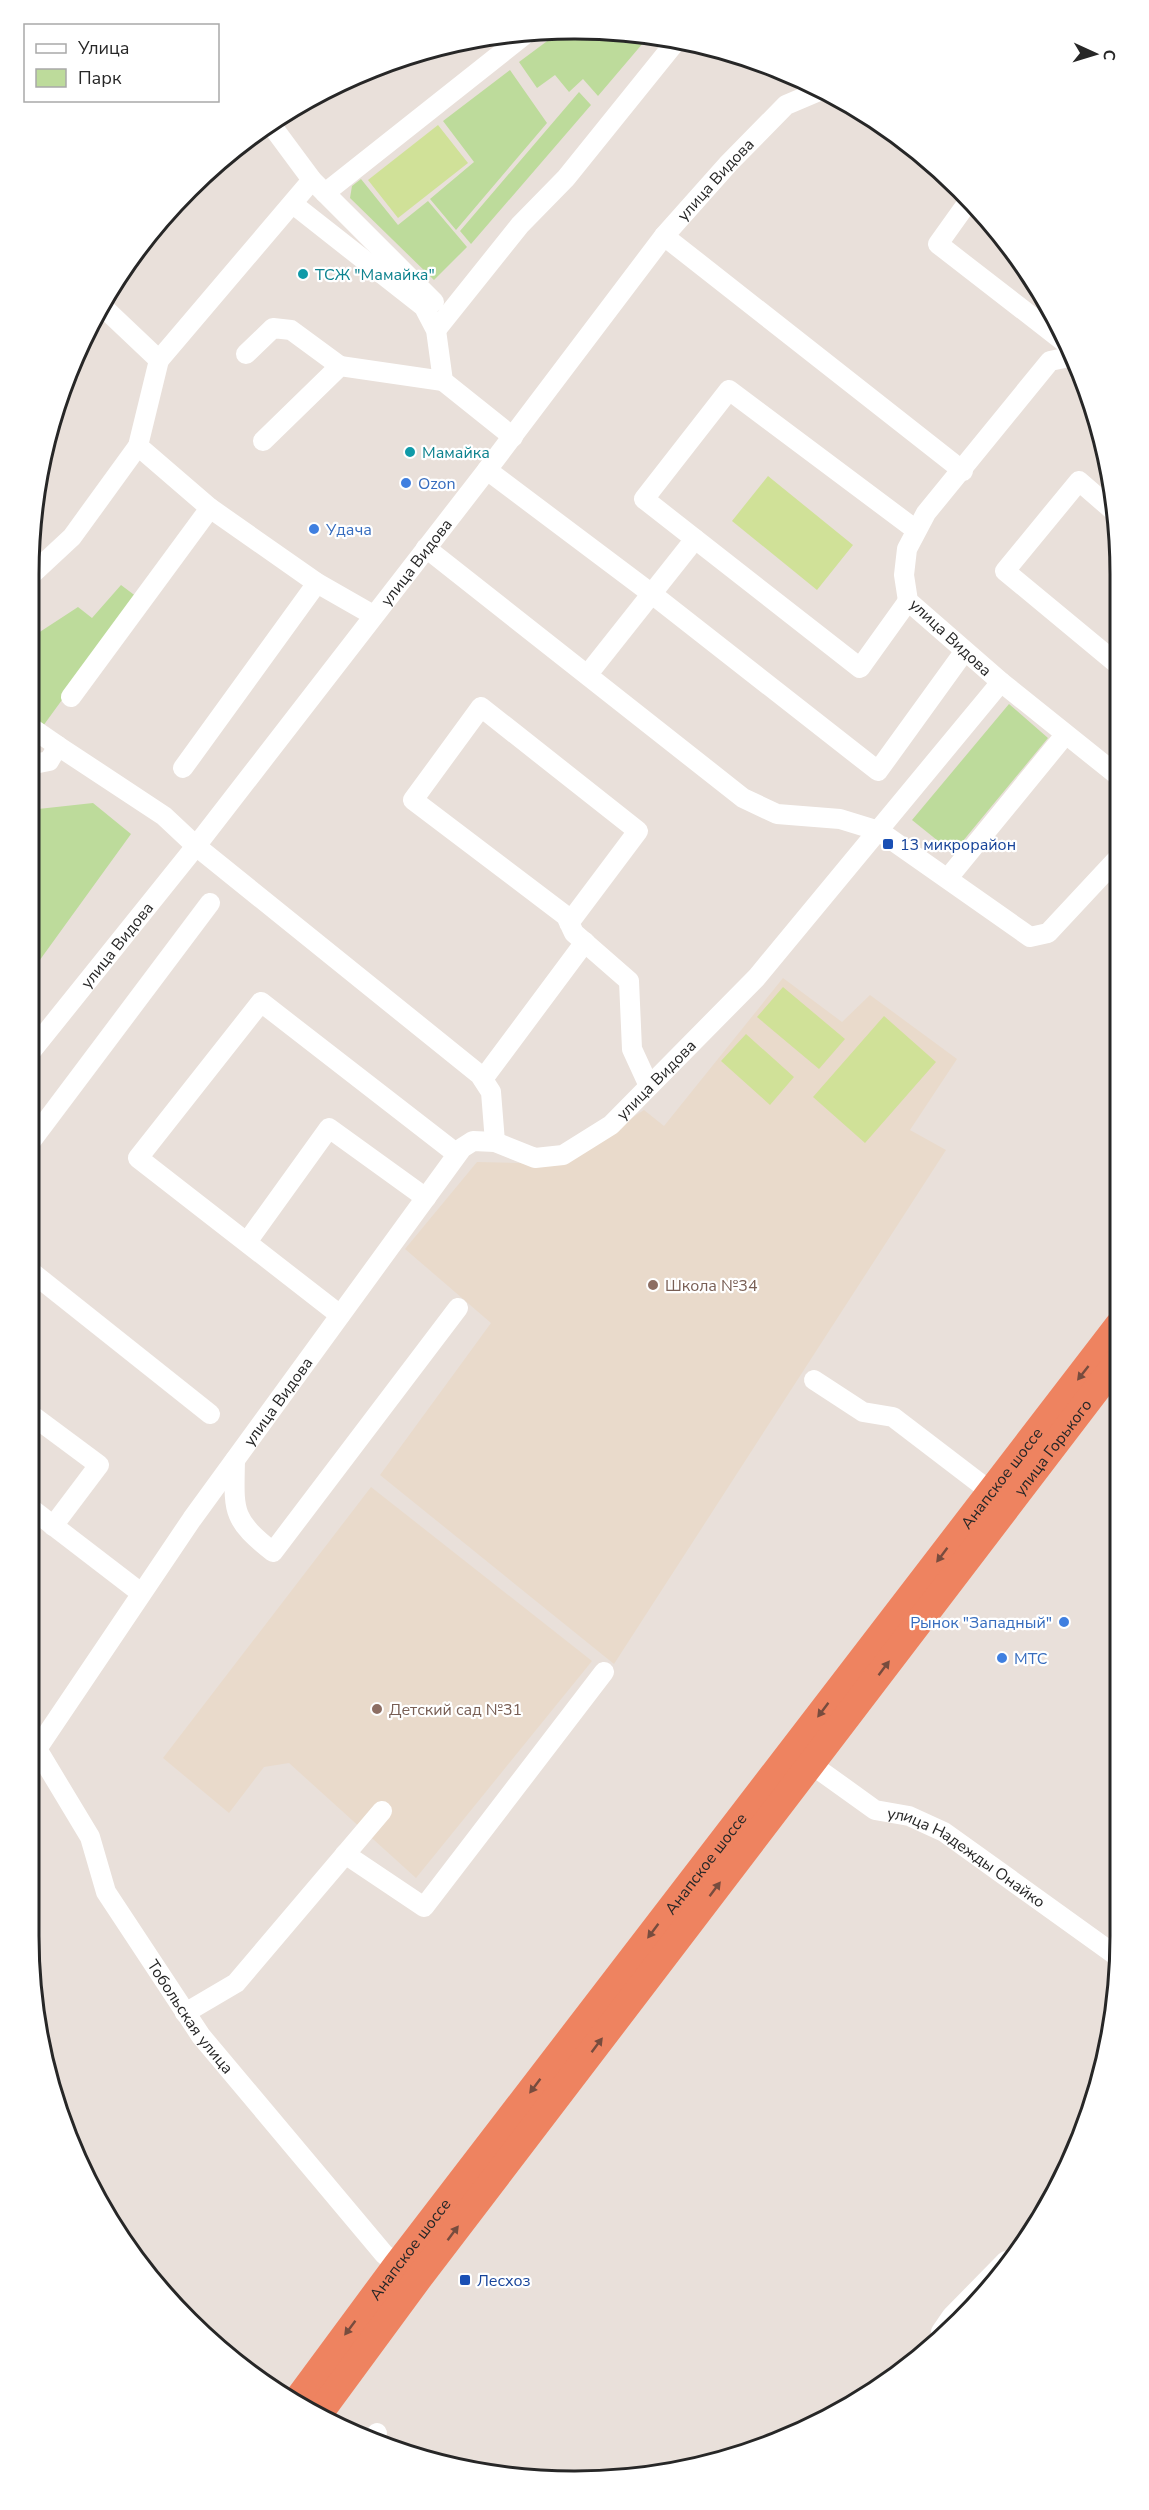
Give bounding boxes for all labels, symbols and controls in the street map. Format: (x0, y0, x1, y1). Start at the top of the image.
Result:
legend (24, 24, 219, 102)
north arrow (1065, 24, 1125, 84)
text: Улица (77, 36, 129, 60)
text: С (1098, 49, 1120, 61)
text: Парк (78, 66, 122, 90)
street label: улица Видова (672, 134, 759, 226)
place label: ТСЖ "Мамайка" (315, 264, 435, 286)
marker: ТСЖ "Мамайка" (296, 267, 310, 281)
place label: Мамайка (422, 442, 490, 464)
marker: Мамайка (403, 445, 417, 459)
place label: Ozon (418, 473, 456, 495)
marker: Ozon (399, 476, 413, 490)
street label: улица Видова (376, 514, 457, 611)
place label: Удача (325, 519, 372, 541)
marker: Удача (307, 522, 321, 536)
street label: улица Видова (904, 594, 996, 682)
place label: 13 микрорайон (900, 834, 1016, 856)
marker: 13 микрорайон (881, 837, 895, 851)
street label: улица Видова (76, 898, 159, 993)
street label: улица Видова (612, 1035, 701, 1125)
place label: Школа №34 (665, 1275, 758, 1297)
marker: Школа №34 (646, 1278, 660, 1292)
street label: улица Видова (239, 1353, 318, 1451)
one-way arrow (1077, 1365, 1089, 1380)
street label: улица Горького (1009, 1395, 1097, 1501)
street label: Анапское шоссе (956, 1423, 1048, 1534)
one-way arrow (935, 1547, 948, 1563)
place label: Рынок "Западный" (910, 1612, 1052, 1634)
marker: Рынок "Западный" (1057, 1615, 1071, 1629)
place label: МТС (1014, 1648, 1048, 1670)
marker: МТС (995, 1651, 1009, 1665)
one-way arrow (878, 1660, 890, 1675)
place label: Детский сад №31 (389, 1699, 522, 1721)
marker: Детский сад №31 (370, 1702, 384, 1716)
one-way arrow (817, 1702, 829, 1718)
street label: улица Надежды Онайко (886, 1802, 1049, 1913)
street label: Анапское шоссе (660, 1809, 752, 1919)
one-way arrow (709, 1882, 721, 1897)
one-way arrow (648, 1924, 660, 1939)
street label: Тобольская улица (142, 1956, 238, 2079)
one-way arrow (591, 2037, 603, 2053)
one-way arrow (528, 2078, 541, 2094)
street label: Анапское шоссе (365, 2194, 456, 2305)
one-way arrow (447, 2225, 460, 2241)
place label: Лесхоз (477, 2270, 531, 2292)
marker: Лесхоз (458, 2273, 472, 2287)
one-way arrow (344, 2320, 356, 2336)

